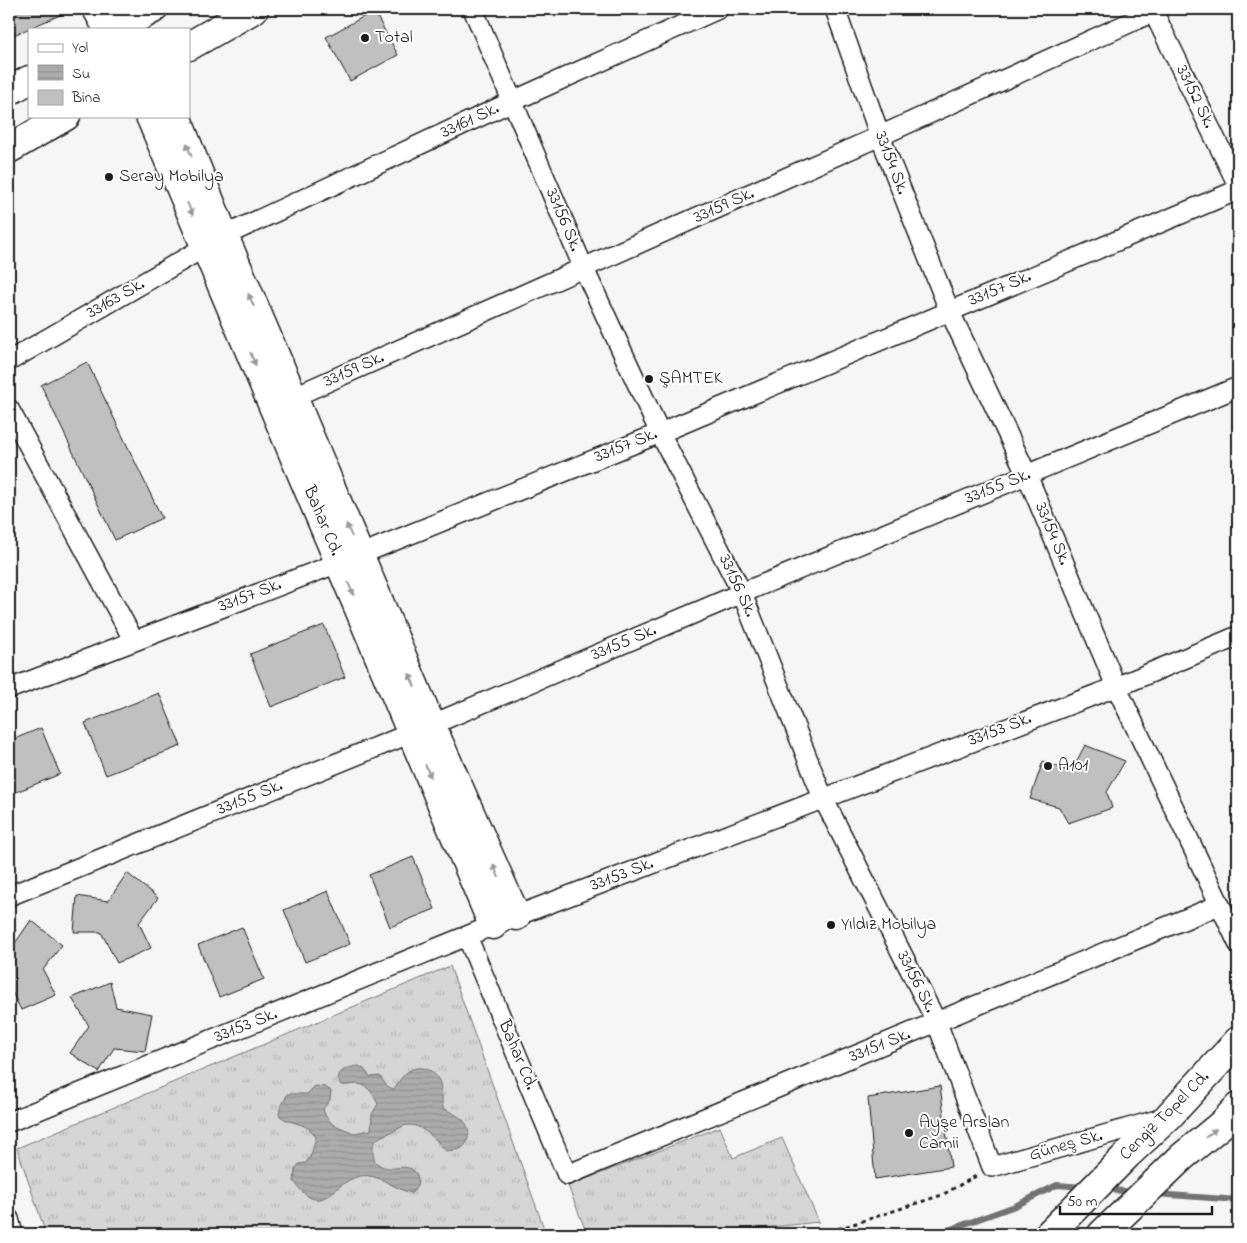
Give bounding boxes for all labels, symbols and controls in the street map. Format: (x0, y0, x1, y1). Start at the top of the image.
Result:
place label: Total (375, 25, 413, 51)
legend (28, 28, 190, 118)
marker: Total (359, 32, 371, 44)
text: Yol (72, 37, 88, 59)
street label: 33152 Sk. (1169, 61, 1222, 133)
text: Su (72, 63, 90, 85)
text: Bina (71, 87, 100, 109)
street label: 33161 Sk. (436, 96, 504, 146)
street label: 33154 Sk. (867, 128, 915, 199)
one-way arrow (185, 142, 193, 157)
place label: Seray Mobilya (119, 164, 224, 190)
marker: Seray Mobilya (103, 171, 115, 183)
street label: 33159 Sk. (690, 181, 759, 231)
street label: 33156 Sk. (538, 184, 588, 256)
one-way arrow (186, 202, 194, 216)
street label: 33157 Sk. (965, 264, 1036, 314)
street label: 33163 Sk. (82, 272, 150, 326)
one-way arrow (247, 293, 255, 307)
street label: 33159 Sk. (320, 345, 389, 395)
one-way arrow (249, 352, 257, 367)
place label: ŞAMTEK (659, 366, 723, 392)
marker: ŞAMTEK (643, 373, 655, 385)
street label: 33157 Sk. (591, 421, 662, 470)
street label: 33155 Sk. (961, 462, 1035, 512)
street label: Bahar Cd. (295, 481, 349, 560)
street label: 33154 Sk. (1027, 499, 1077, 570)
one-way arrow (344, 523, 352, 537)
street label: 33156 Sk. (711, 550, 763, 622)
street label: 33157 Sk. (215, 572, 286, 620)
one-way arrow (347, 582, 355, 596)
street label: 33155 Sk. (587, 617, 661, 668)
one-way arrow (407, 673, 415, 687)
street label: 33153 Sk. (965, 706, 1036, 754)
place label: A101 (1058, 753, 1089, 779)
marker: A101 (1042, 760, 1054, 772)
one-way arrow (424, 764, 432, 778)
street label: 33155 Sk. (213, 773, 287, 823)
street label: 33153 Sk. (587, 851, 658, 899)
one-way arrow (492, 864, 500, 878)
place label: Yıldız Mobilya (841, 912, 936, 938)
marker: Yıldız Mobilya (825, 919, 837, 931)
street label: 33156 Sk. (889, 947, 943, 1018)
street label: 33153 Sk. (211, 1001, 282, 1050)
street label: Bahar Cd. (490, 1015, 544, 1094)
street label: 33151 Sk. (845, 1022, 915, 1070)
street label: Cengiz Topel Cd. (1114, 1065, 1217, 1168)
place label: Ayşe Arslan Camii (919, 1110, 1009, 1157)
street label: Güneş Sk. (1026, 1123, 1106, 1169)
marker: Ayşe Arslan Camii (903, 1127, 915, 1139)
one-way arrow (1205, 1128, 1218, 1139)
scale bar (1060, 1183, 1212, 1215)
text: 50 m (1067, 1191, 1098, 1213)

